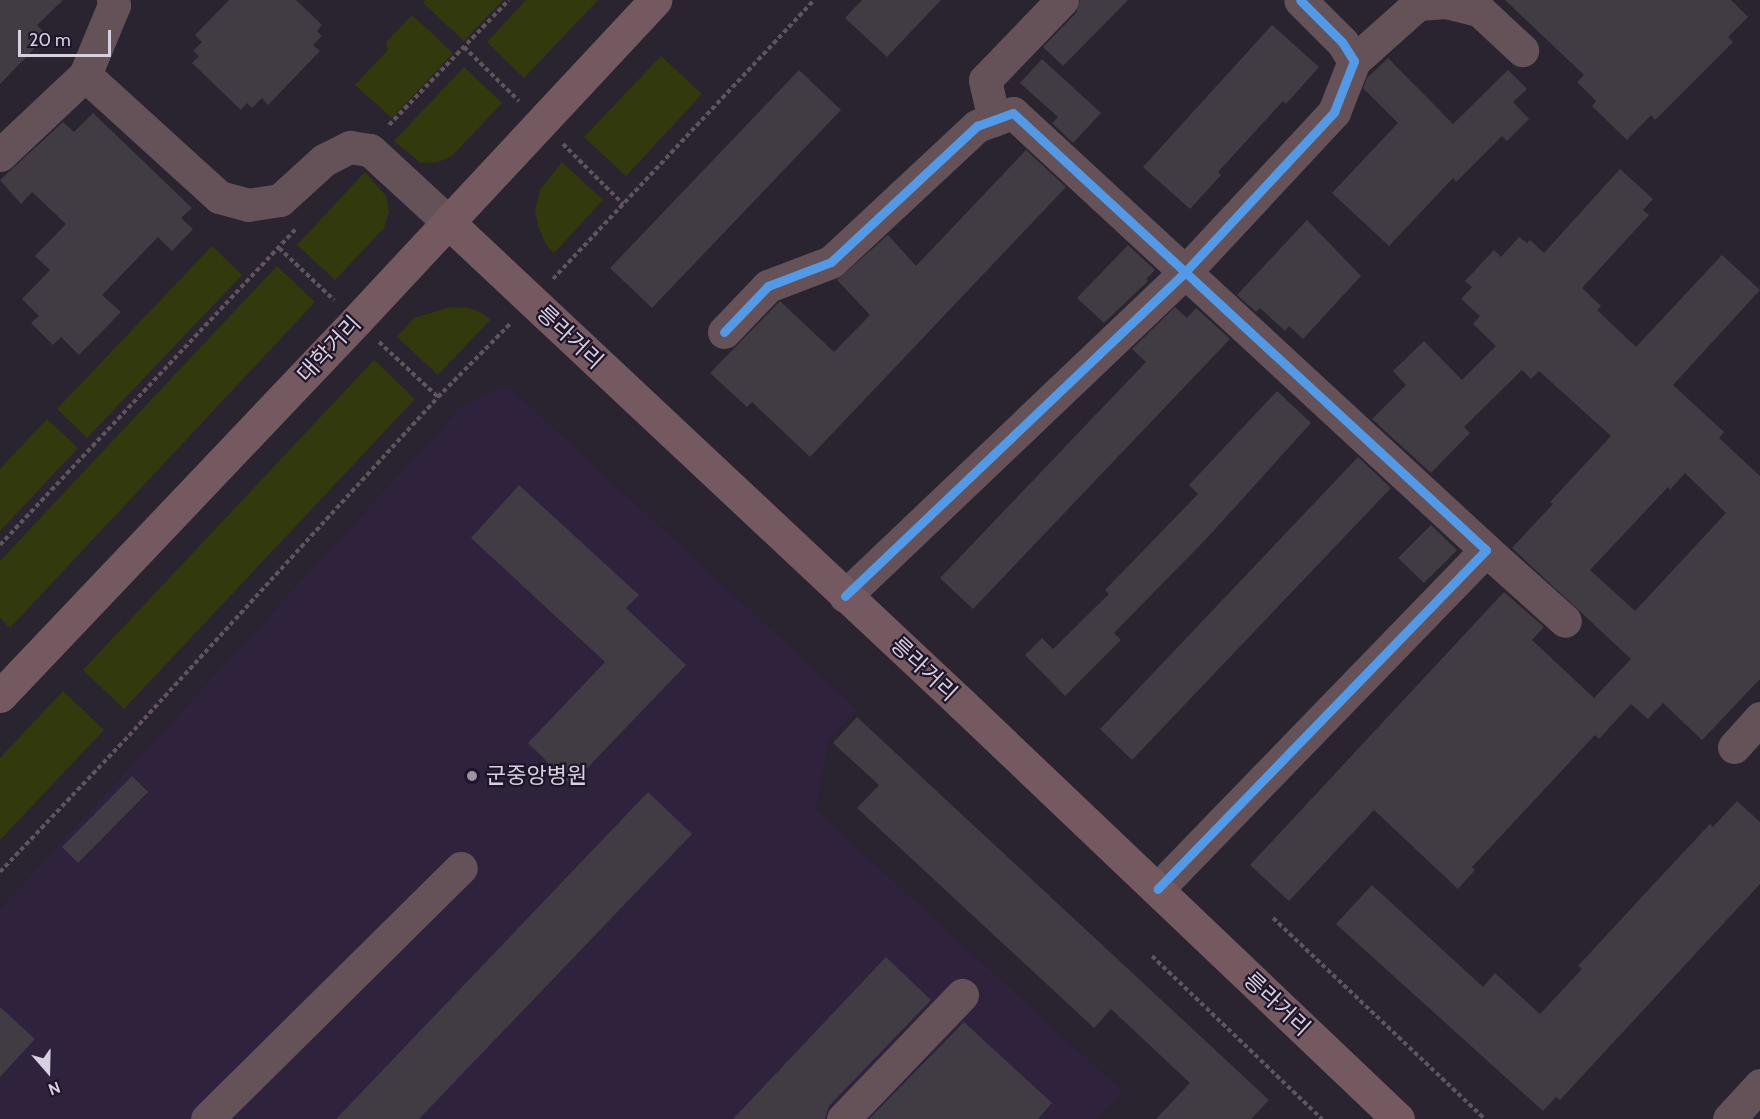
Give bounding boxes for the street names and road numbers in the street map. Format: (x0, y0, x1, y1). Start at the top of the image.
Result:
street label: 릉라거리 (531, 300, 609, 374)
street label: 대학거리 (292, 310, 366, 388)
street label: 릉라거리 (885, 632, 963, 706)
street label: 릉라거리 (1238, 967, 1316, 1041)

